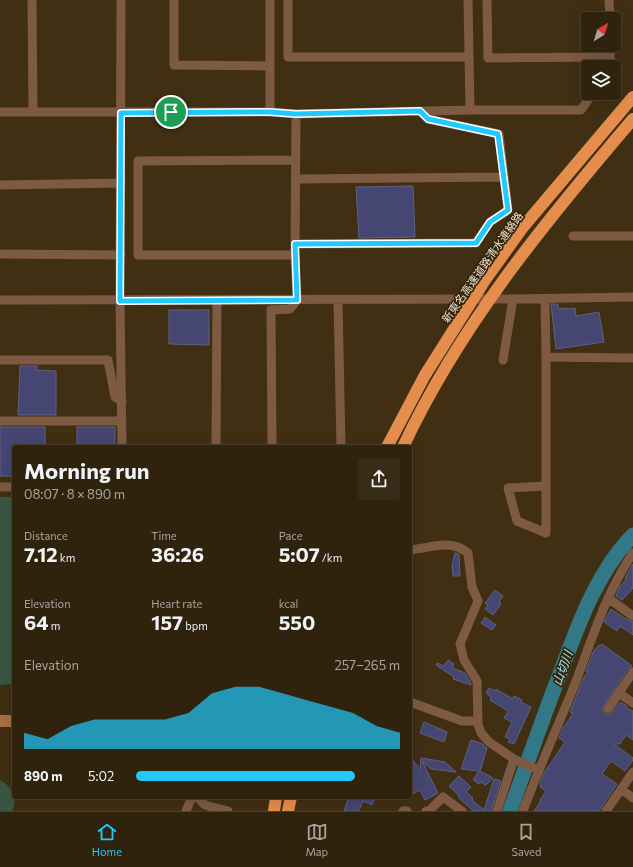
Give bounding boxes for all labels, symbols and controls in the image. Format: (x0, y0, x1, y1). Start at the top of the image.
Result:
north arrow (581, 12, 621, 52)
map controls (581, 12, 621, 100)
button: layers (581, 60, 621, 100)
pin (154, 95, 188, 129)
icon: arrive (160, 101, 182, 123)
street label: 新東名高速道路清水連絡路 (439, 209, 525, 325)
text: Morning run (24, 457, 150, 484)
button: share (358, 458, 400, 500)
text: 08:07 · 8 × 890 m (24, 486, 125, 502)
text: Distance (24, 529, 68, 542)
text: Time (151, 529, 177, 542)
text: Pace (279, 529, 303, 542)
text: 7.12 (24, 542, 58, 566)
text: 36:26 (151, 542, 204, 566)
text: 5:07 (279, 542, 320, 566)
text: km (58, 551, 75, 564)
text: /km (320, 551, 342, 564)
text: Elevation (24, 597, 70, 610)
text: Heart rate (151, 597, 202, 610)
text: kcal (279, 597, 298, 610)
text: 64 (24, 610, 49, 634)
text: 157 (151, 610, 183, 634)
text: 550 (279, 610, 315, 634)
text: m (49, 619, 60, 632)
text: bpm (183, 619, 208, 632)
water label: 山切川 (549, 647, 575, 687)
text: Elevation (24, 657, 79, 673)
text: 257–265 m (334, 657, 400, 673)
text: 890 m (24, 768, 63, 784)
text: 5:02 (88, 768, 114, 784)
tab: Home (92, 821, 122, 858)
tab: Map (305, 821, 328, 858)
tab: Saved (512, 821, 541, 858)

